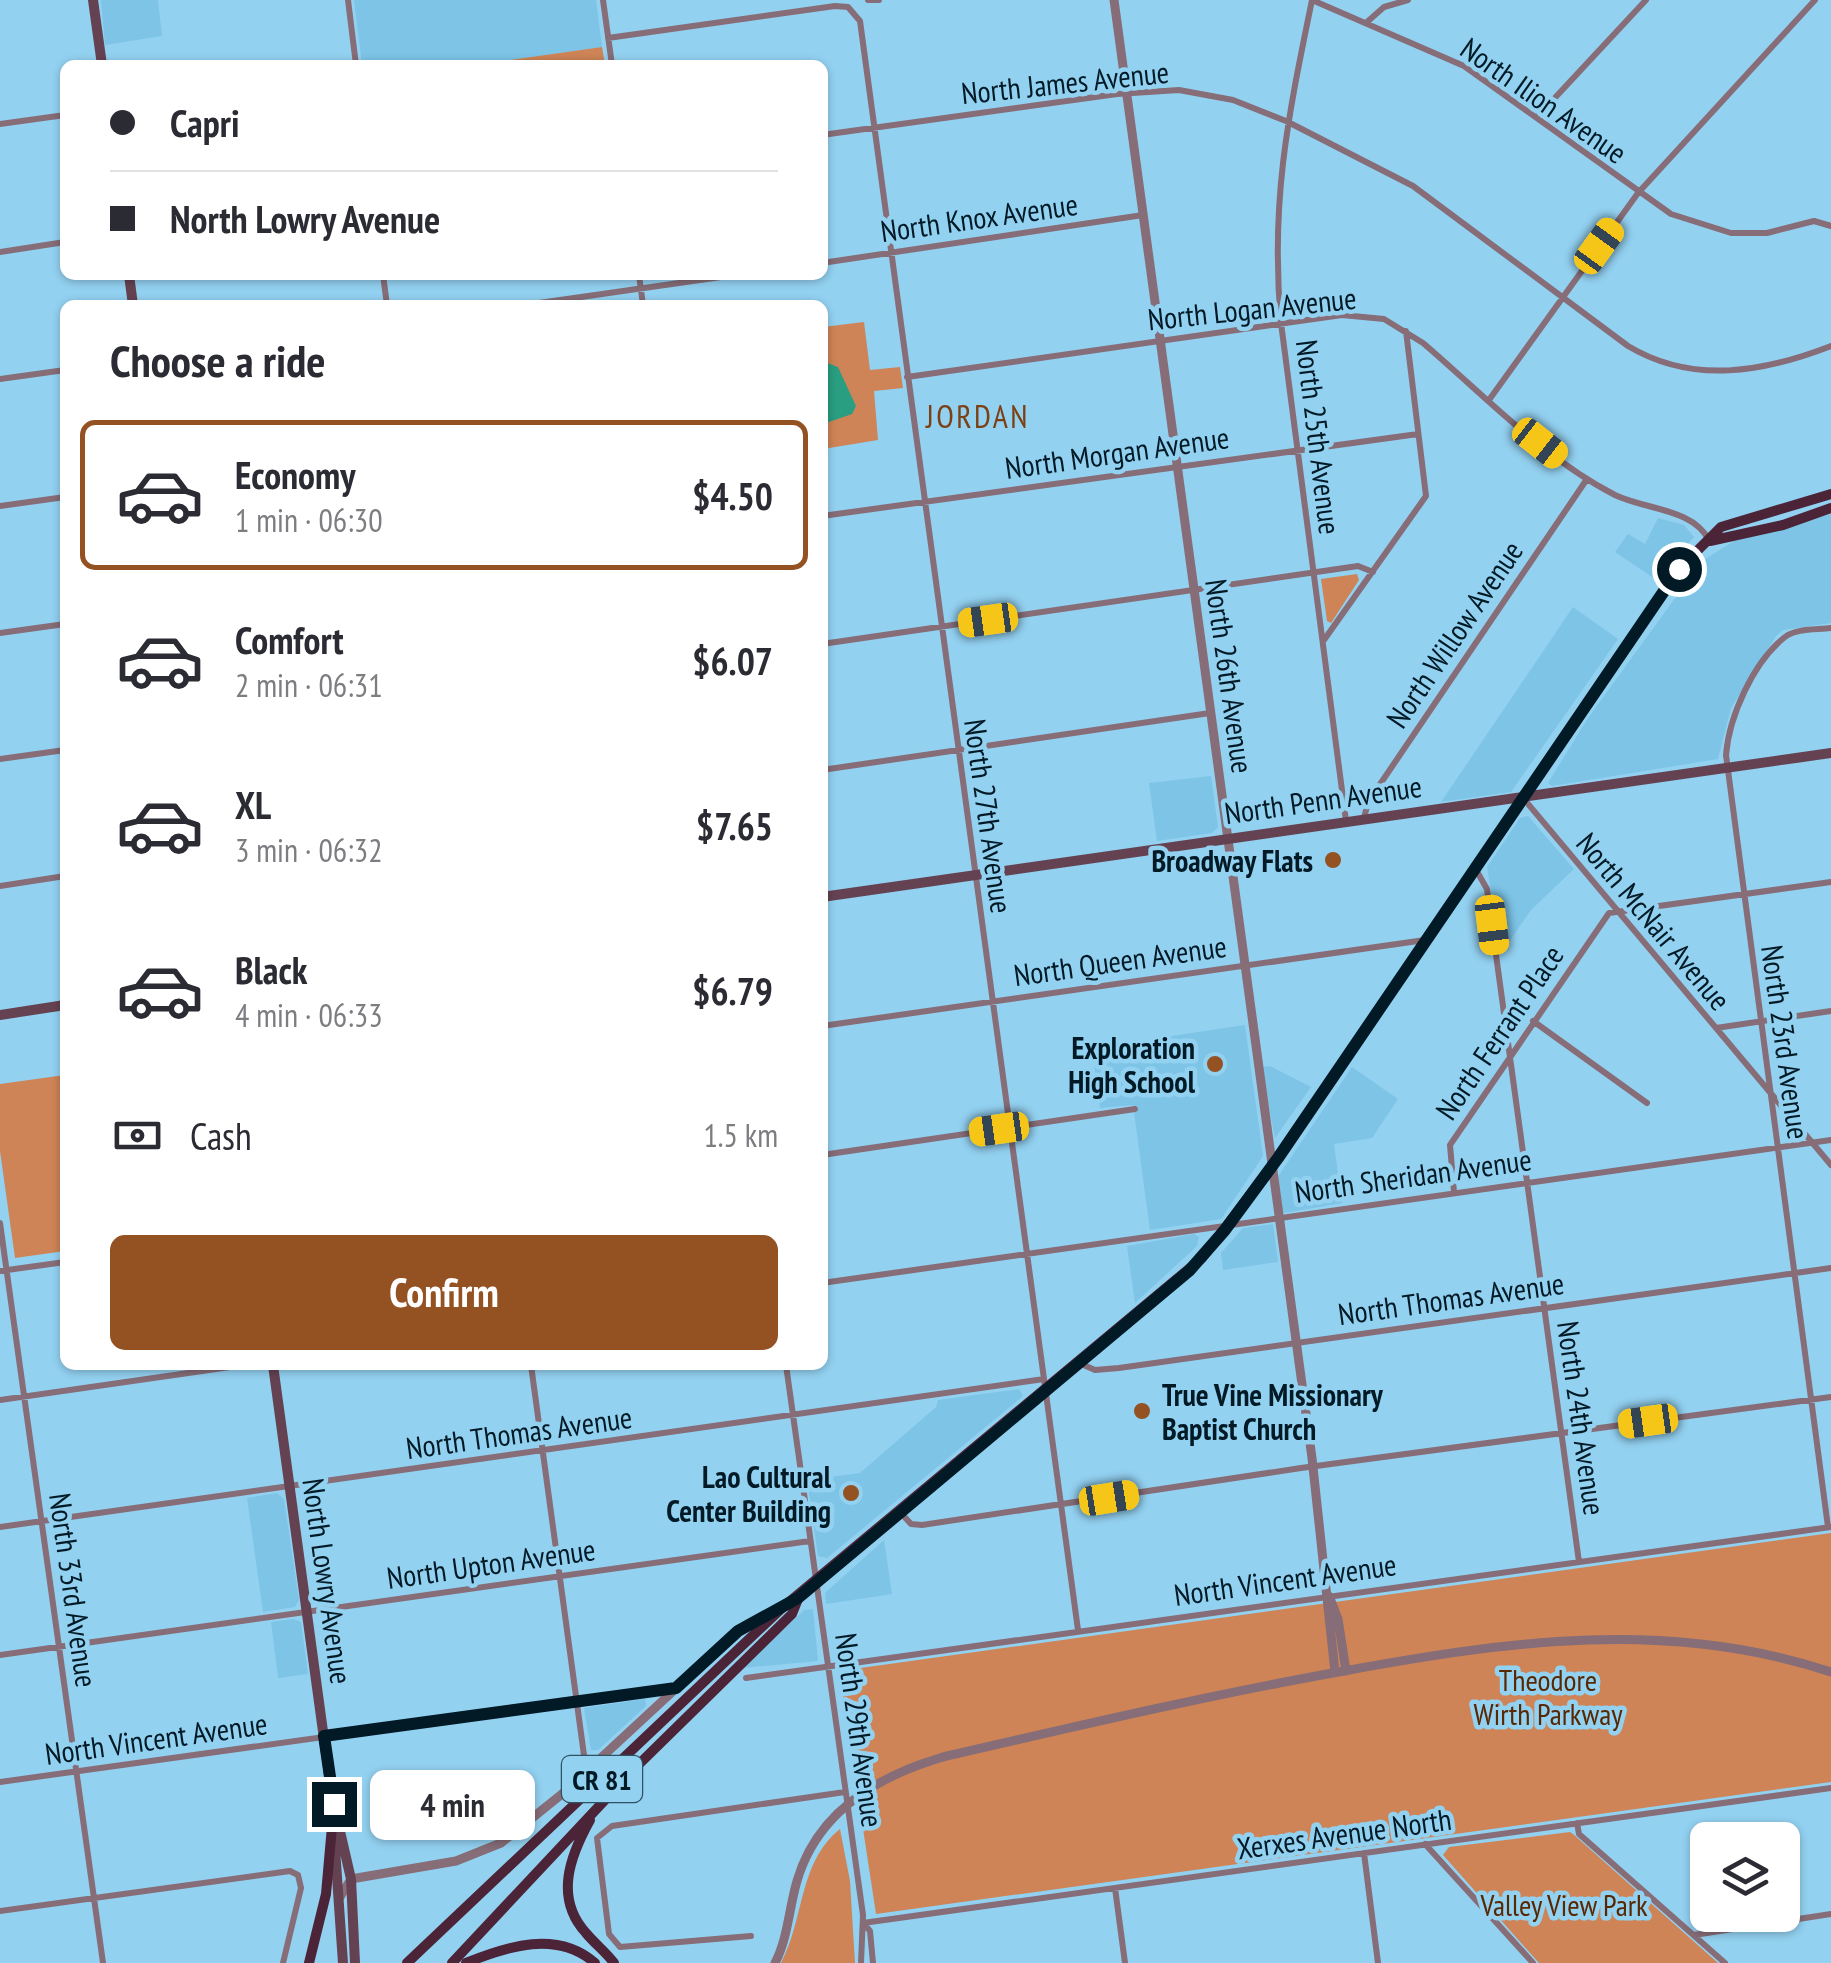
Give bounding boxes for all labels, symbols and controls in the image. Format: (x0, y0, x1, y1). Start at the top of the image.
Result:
street label: North Ilion Avenue (1453, 28, 1635, 172)
street label: North James Avenue (959, 52, 1171, 112)
text: Capri (170, 98, 239, 147)
street label: North Knox Avenue (878, 184, 1080, 250)
text: North Lowry Avenue (170, 194, 440, 243)
car (1569, 213, 1629, 279)
street label: North Logan Avenue (1146, 278, 1358, 338)
text: Choose a ride (110, 331, 325, 389)
street label: North 25th Avenue (1288, 337, 1350, 537)
district label: JORDAN (925, 395, 1030, 437)
car (1507, 413, 1573, 473)
street label: North Morgan Avenue (1003, 417, 1231, 487)
icon: car (115, 450, 205, 540)
text: Economy (235, 450, 355, 499)
text: $4.50 (692, 471, 773, 520)
text: 1 min · 06:30 (235, 499, 383, 541)
street label: North Willow Avenue (1377, 533, 1531, 735)
route start (1657, 547, 1702, 592)
street label: North 26th Avenue (1197, 576, 1263, 776)
car (956, 601, 1020, 639)
icon: car (115, 615, 205, 705)
text: Comfort (235, 615, 344, 664)
text: $6.07 (692, 636, 773, 685)
text: 2 min · 06:31 (235, 664, 383, 706)
street label: North 27th Avenue (956, 716, 1022, 916)
street label: North Penn Avenue (1222, 766, 1424, 832)
icon: car (115, 780, 205, 870)
text: XL (235, 780, 271, 829)
text: $7.65 (696, 801, 773, 850)
street label: North McNair Avenue (1568, 824, 1740, 1018)
text: 3 min · 06:32 (235, 829, 383, 871)
place label: Broadway Flats (1151, 841, 1313, 880)
marker: Broadway Flats (1322, 849, 1344, 871)
car (1473, 893, 1511, 957)
street label: North Queen Avenue (1011, 926, 1229, 994)
street label: North Ferrant Place (1426, 937, 1572, 1127)
street label: North 23rd Avenue (1753, 942, 1819, 1142)
icon: car (115, 945, 205, 1035)
text: Black (235, 945, 308, 994)
text: $6.79 (692, 966, 773, 1015)
text: 4 min · 06:33 (235, 994, 383, 1036)
place label: Exploration High School (1068, 1028, 1196, 1101)
marker: Exploration High School (1204, 1053, 1226, 1075)
icon: cash (110, 1108, 165, 1163)
car (967, 1110, 1031, 1148)
text: Cash (190, 1111, 252, 1160)
text: 1.5 km (703, 1114, 778, 1156)
street label: North Sheridan Avenue (1292, 1139, 1534, 1211)
button: Confirm (110, 1235, 778, 1350)
street label: North Thomas Avenue (1336, 1263, 1566, 1333)
street label: North 24th Avenue (1549, 1318, 1615, 1518)
place label: True Vine Missionary Baptist Church (1162, 1375, 1384, 1448)
street label: North Thomas Avenue (404, 1397, 634, 1467)
marker: True Vine Missionary Baptist Church (1131, 1400, 1153, 1422)
car (1616, 1402, 1680, 1440)
place label: Lao Cultural Center Building (666, 1457, 832, 1530)
street label: North Lowry Avenue (294, 1476, 362, 1686)
car (1077, 1478, 1141, 1518)
marker: Lao Cultural Center Building (840, 1482, 862, 1504)
street label: North 33rd Avenue (41, 1490, 107, 1690)
street label: North Upton Avenue (384, 1529, 598, 1597)
street label: North Vincent Avenue (1171, 1544, 1399, 1614)
street label: North 29th Avenue (827, 1630, 893, 1830)
park label: Theodore Wirth Parkway (1474, 1660, 1623, 1733)
street label: North Vincent Avenue (42, 1703, 270, 1773)
road number: CR 81 (562, 1756, 642, 1802)
callout: 4 min (369, 1769, 534, 1839)
route end (312, 1782, 357, 1827)
text: 4 min (420, 1784, 485, 1826)
street label: Xerxes Avenue North (1234, 1799, 1454, 1867)
map controls (1690, 1822, 1800, 1932)
button: layers (1690, 1822, 1800, 1932)
park label: Valley View Park (1479, 1885, 1648, 1924)

